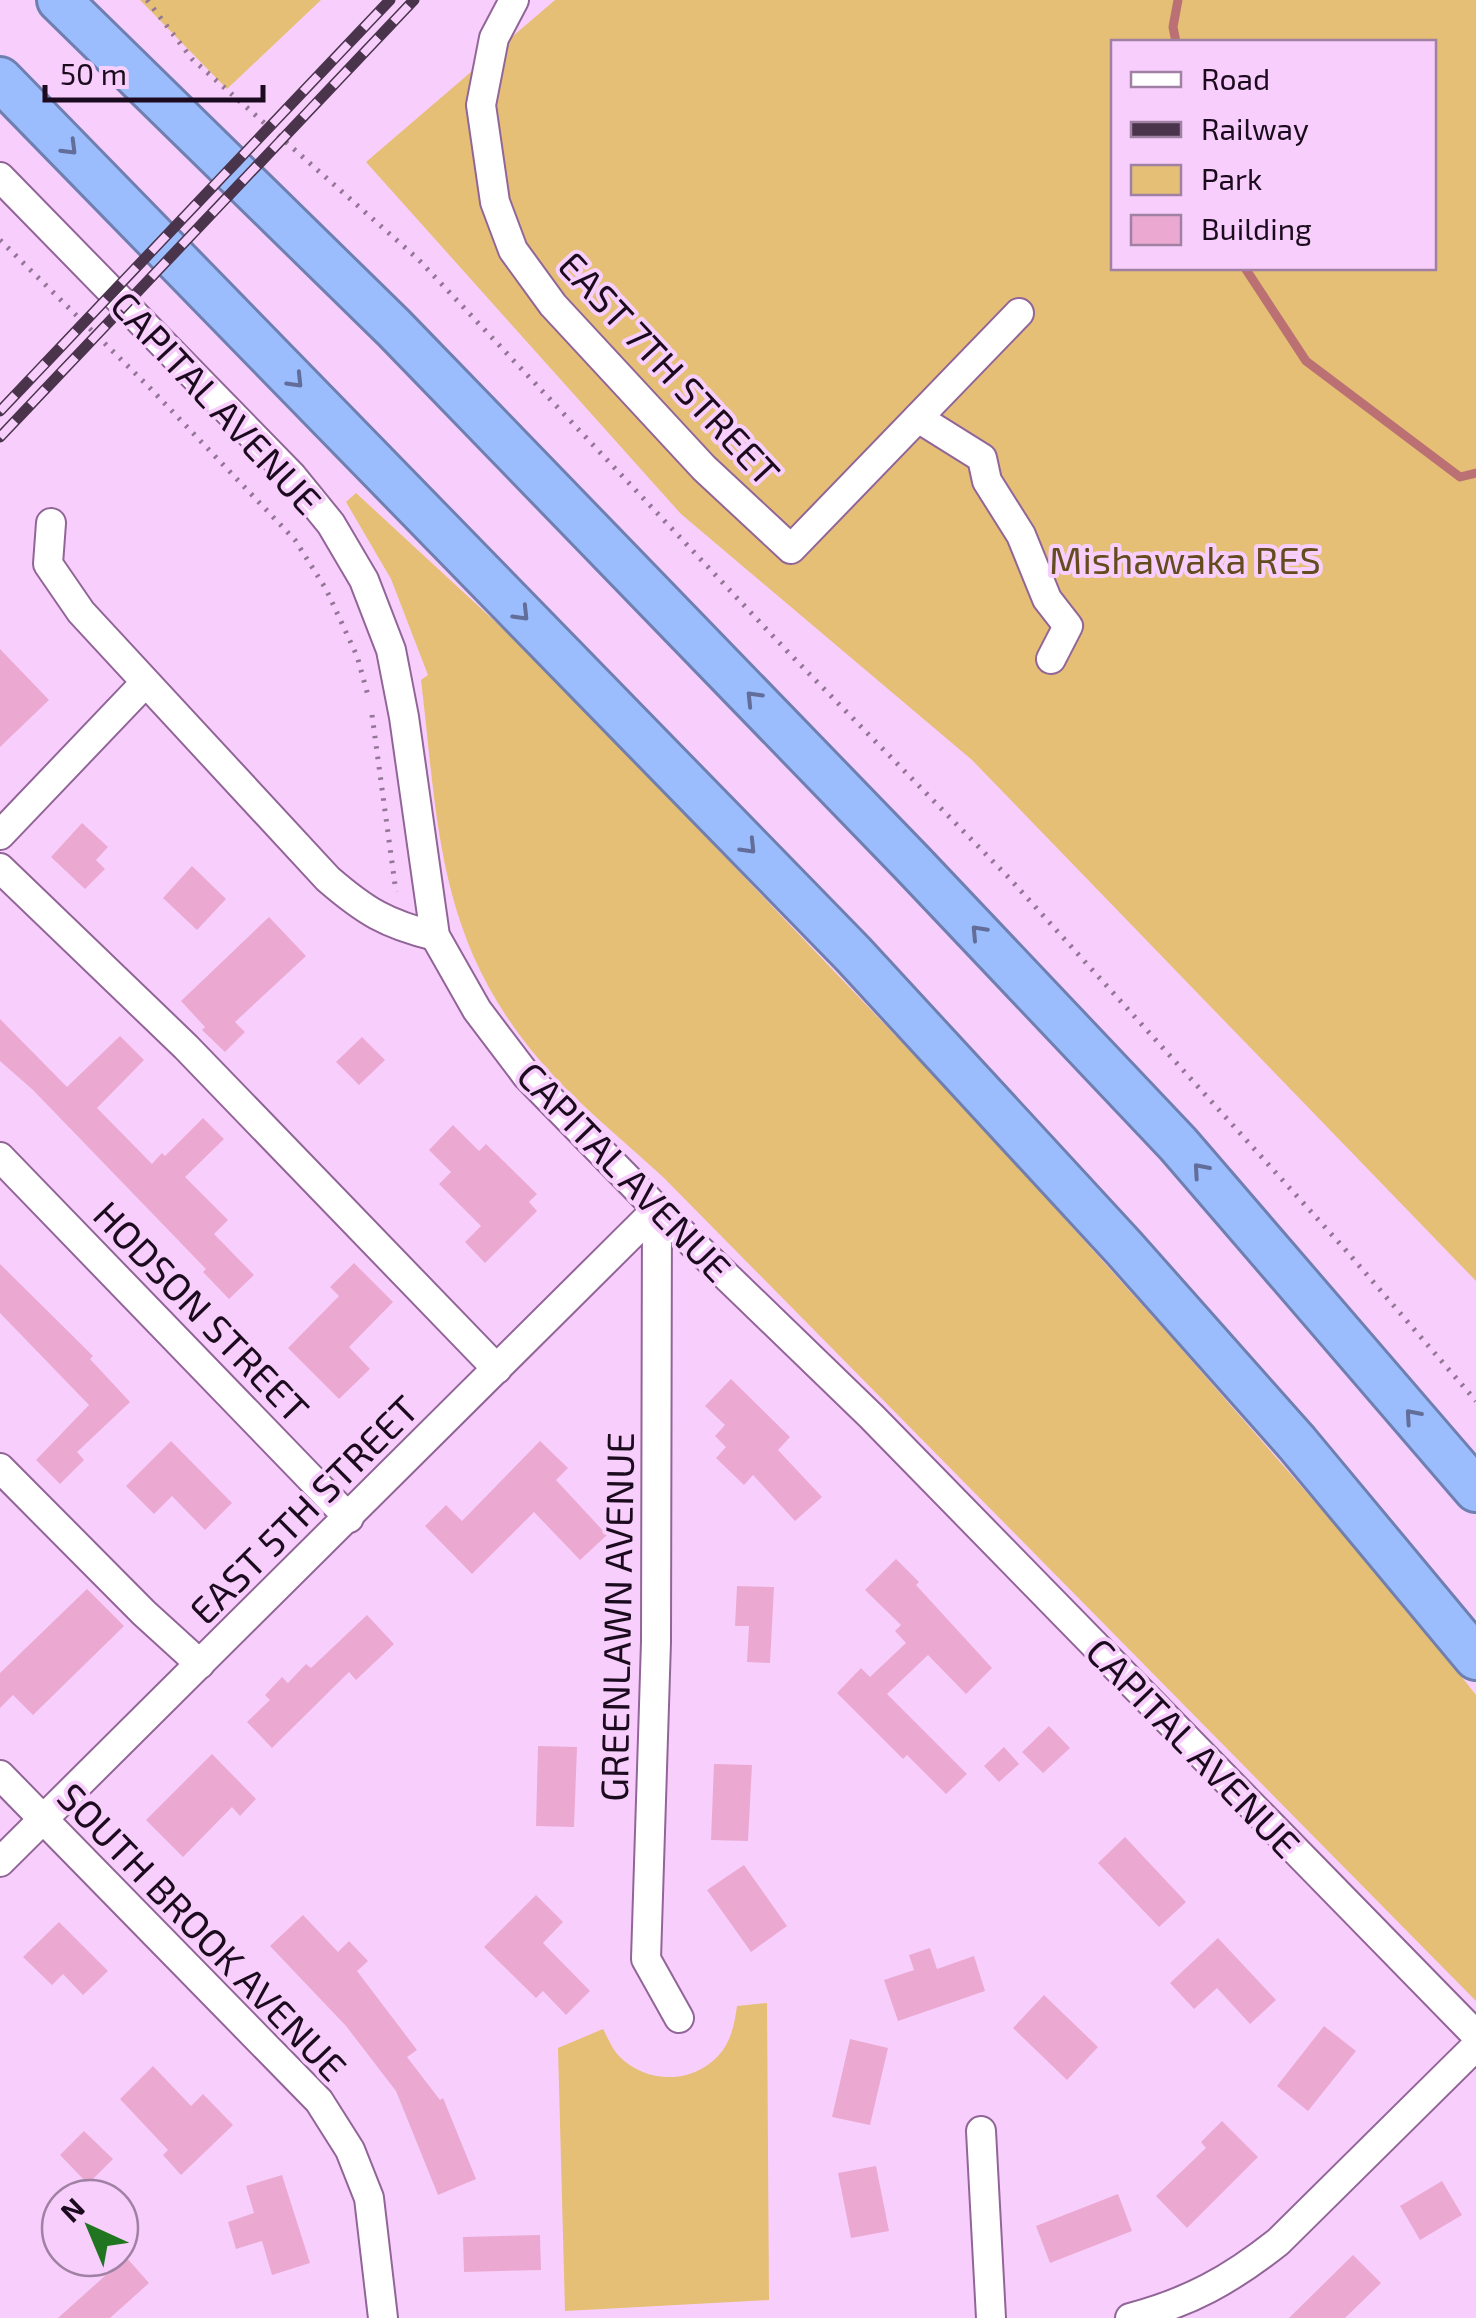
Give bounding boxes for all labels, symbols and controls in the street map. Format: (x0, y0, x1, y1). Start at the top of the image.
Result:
scale bar (45, 40, 262, 102)
legend (1111, 40, 1436, 270)
text: 50 m (60, 55, 127, 91)
text: Road (1201, 60, 1270, 96)
text: Railway (1201, 110, 1309, 146)
one-way arrow (58, 136, 76, 154)
text: Park (1201, 160, 1262, 196)
text: Building (1201, 210, 1312, 246)
street label: EAST 7TH STREET (550, 242, 790, 494)
street label: CAPITAL AVENUE (102, 281, 332, 523)
one-way arrow (284, 370, 302, 388)
park label: Mishawaka RES (1049, 536, 1321, 582)
one-way arrow (510, 603, 528, 621)
one-way arrow (747, 691, 765, 710)
one-way arrow (737, 836, 755, 854)
one-way arrow (972, 926, 990, 944)
street label: CAPITAL AVENUE (509, 1052, 741, 1290)
one-way arrow (1194, 1163, 1212, 1181)
street label: HODSON STREET (85, 1191, 319, 1431)
street label: EAST 5TH STREET (179, 1385, 427, 1633)
one-way arrow (1406, 1409, 1424, 1427)
street label: GREENLAWN AVENUE (590, 1432, 642, 1802)
street label: CAPITAL AVENUE (1078, 1628, 1310, 1866)
street label: SOUTH BROOK AVENUE (49, 1773, 357, 2089)
north arrow (40, 2178, 140, 2278)
text: N (53, 2190, 91, 2229)

